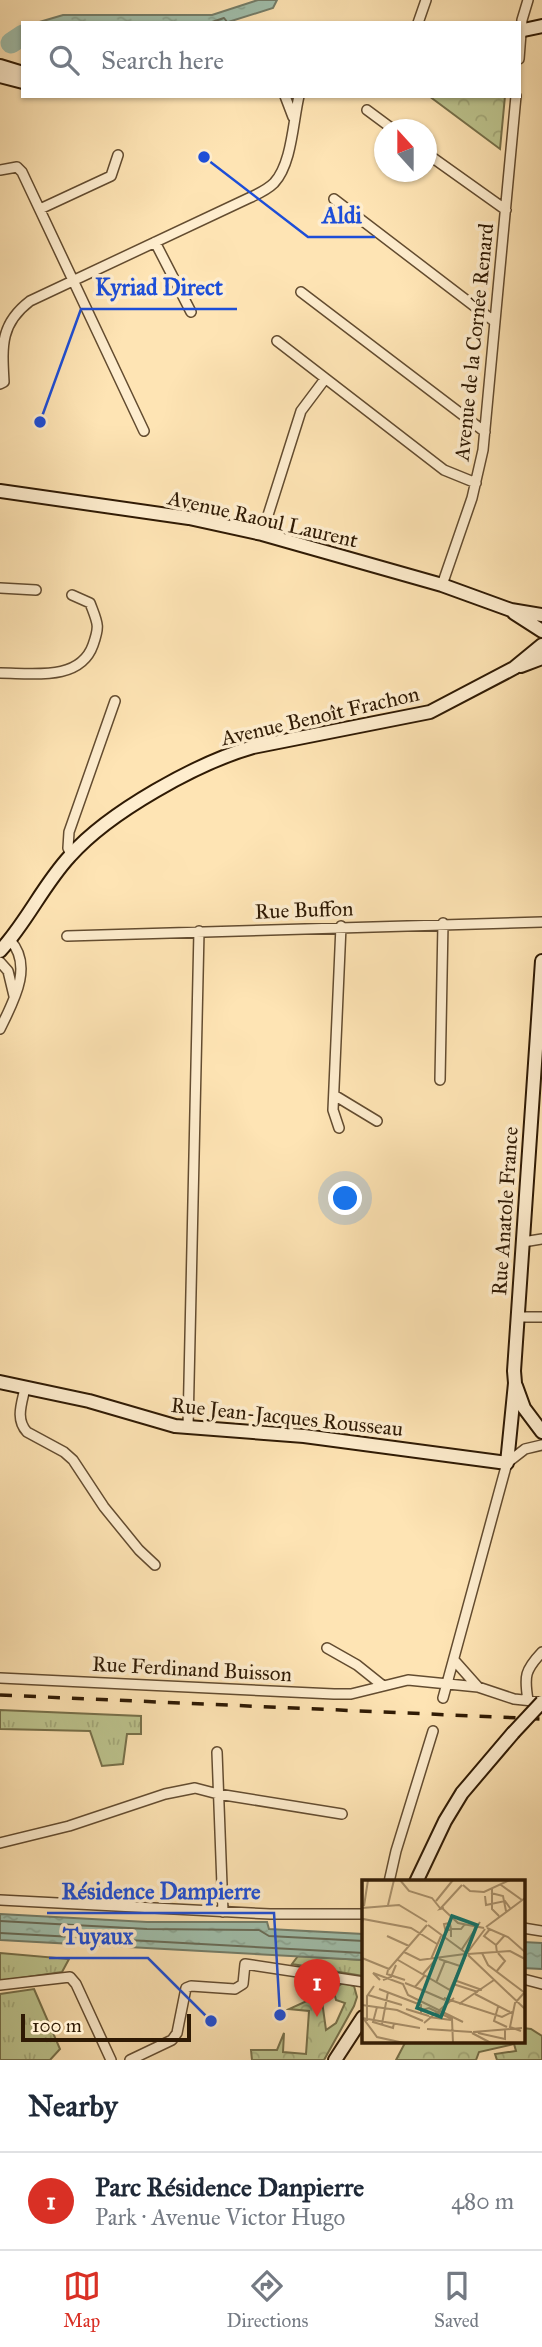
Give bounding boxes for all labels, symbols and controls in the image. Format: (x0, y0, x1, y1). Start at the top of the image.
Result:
search box (21, 21, 521, 98)
icon: search (45, 41, 83, 79)
text: Search here (101, 44, 224, 76)
north arrow (374, 119, 437, 182)
callout: Aldi (308, 193, 375, 237)
text: Aldi (320, 201, 362, 229)
street label: Avenue de la Cornée Renard (448, 222, 499, 463)
callout: Kyriad Direct (81, 265, 237, 309)
text: Kyriad Direct (95, 273, 224, 302)
street label: Avenue Raoul Laurent (165, 484, 361, 554)
street label: Avenue Benoît Frachon (217, 681, 422, 752)
street label: Rue Buffon (254, 895, 354, 925)
street label: Rue Anatole France (486, 1125, 524, 1296)
your location (328, 1181, 362, 1215)
street label: Rue Jean-Jacques Rousseau (170, 1392, 404, 1442)
street label: Rue Ferdinand Buisson (91, 1651, 293, 1687)
callout: Résidence Dampierre (47, 1869, 274, 1913)
text: Résidence Dampierre (61, 1877, 261, 1906)
inset map (362, 1880, 524, 2042)
callout: Tuyaux (49, 1914, 148, 1958)
text: Tuyaux (62, 1922, 134, 1951)
pin: 1 (294, 1959, 340, 2017)
scale bar (21, 2011, 191, 2043)
text: 100 m (32, 2014, 82, 2037)
text: Nearby (28, 2088, 118, 2124)
text: Parc Résidence Danpierre (95, 2171, 364, 2203)
text: 1 (46, 2187, 56, 2215)
text: 480 m (451, 2187, 514, 2215)
text: Park · Avenue Victor Hugo (95, 2203, 345, 2231)
tab: Map (63, 2267, 101, 2332)
tab: Directions (226, 2267, 308, 2332)
tab: Saved (434, 2267, 479, 2332)

